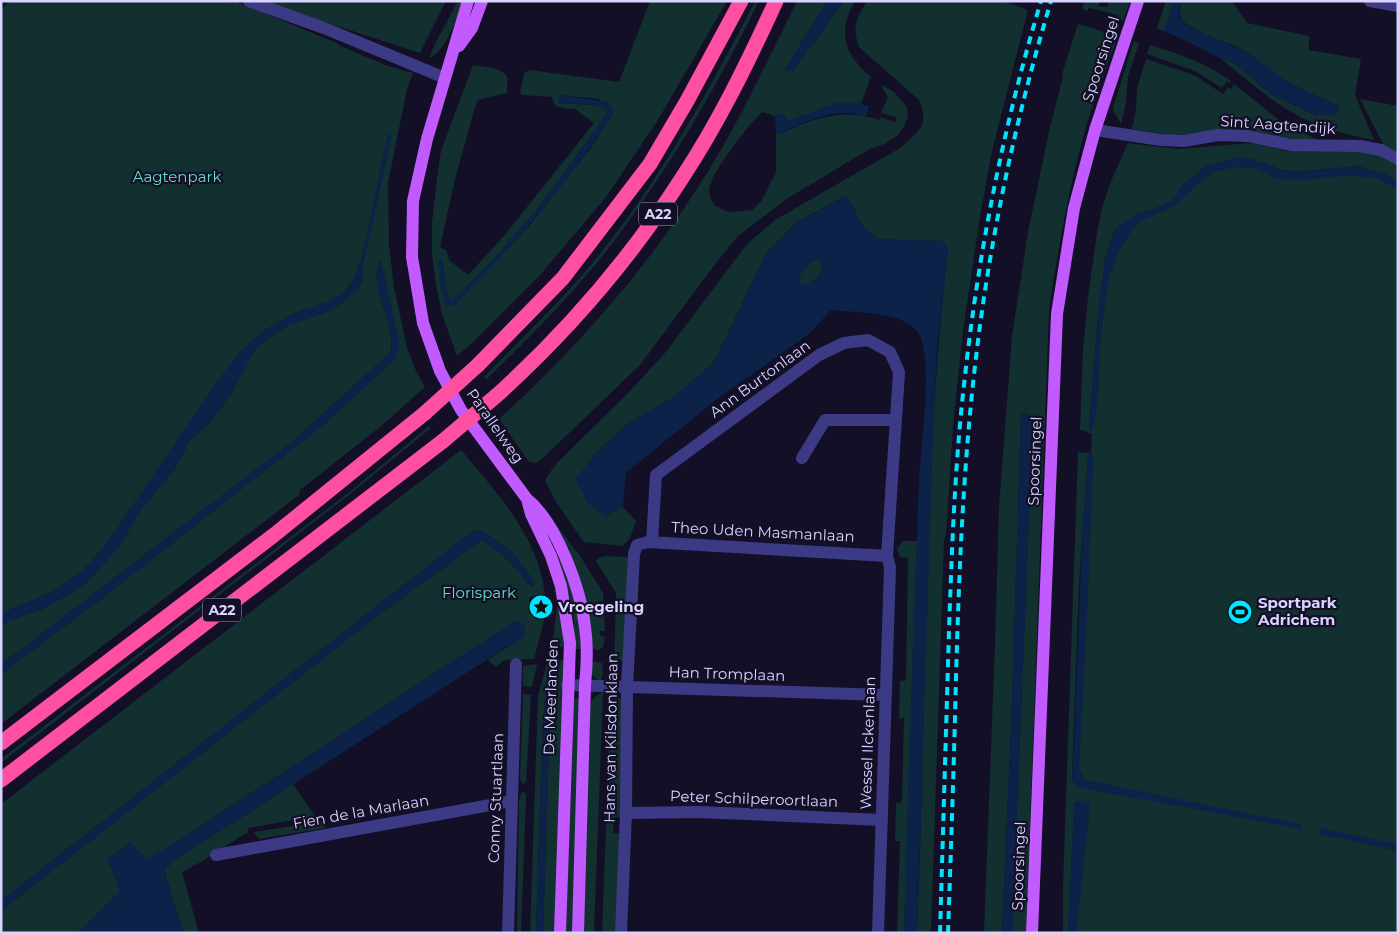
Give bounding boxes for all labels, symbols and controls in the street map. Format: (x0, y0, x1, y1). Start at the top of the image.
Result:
street label: Spoorsingel (1078, 14, 1123, 104)
street label: Sint Aagtendijk (1220, 111, 1336, 138)
park label: Aagtenpark (133, 167, 221, 186)
road number: A22 (639, 202, 677, 225)
street label: Ann Burtonlaan (706, 336, 814, 421)
street label: Parallelweg (463, 385, 528, 467)
street label: Spoorsingel (1023, 416, 1046, 506)
street label: Theo Uden Masmanlaan (671, 517, 855, 546)
park label: Florispark (442, 583, 516, 602)
place label: Sportpark Adrichem (1257, 593, 1337, 629)
place icon: Vroegeling (528, 594, 554, 620)
place label: Vroegeling (557, 597, 644, 616)
road number: A22 (203, 598, 241, 622)
sports icon: Sportpark Adrichem (1227, 599, 1253, 625)
street label: De Meerlanden (539, 639, 562, 755)
street label: Hans van Kilsdonklaan (600, 653, 621, 823)
street label: Han Tromplaan (668, 662, 786, 685)
street label: Wessel Ilckenlaan (856, 676, 879, 810)
street label: Conny Stuartlaan (484, 733, 507, 863)
street label: Peter Schilperoortlaan (670, 786, 838, 811)
street label: Fien de la Marlaan (292, 790, 430, 833)
street label: Spoorsingel (1007, 821, 1030, 911)

